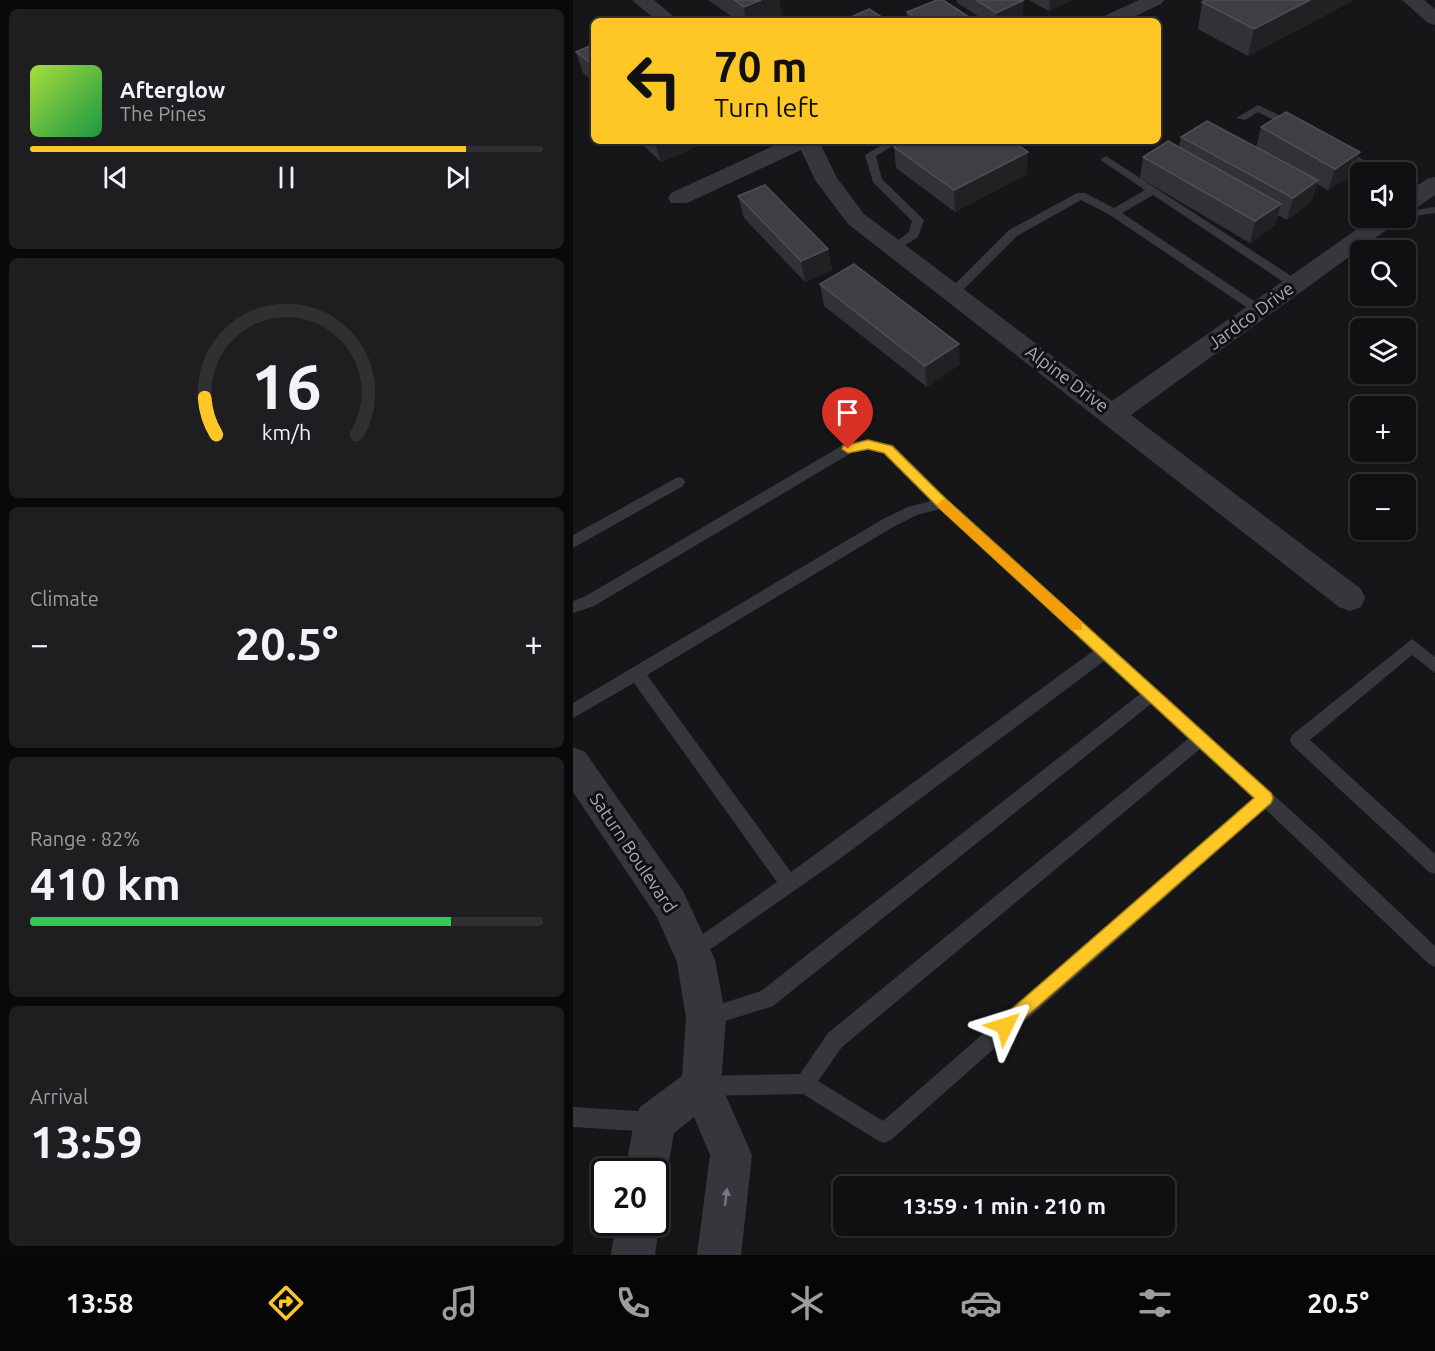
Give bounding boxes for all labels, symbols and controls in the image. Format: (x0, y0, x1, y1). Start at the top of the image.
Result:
icon: left (615, 42, 693, 120)
text: 70 m (714, 43, 808, 90)
text: Afterglow (120, 77, 225, 102)
text: Turn left (714, 92, 818, 122)
text: The Pines (120, 102, 206, 125)
icon: previous (99, 161, 132, 194)
icon: pause (270, 161, 303, 194)
icon: next (441, 161, 474, 194)
map controls (1350, 162, 1416, 540)
button: sound (1350, 162, 1416, 228)
button: search (1350, 240, 1416, 306)
street label: Jardco Drive (1204, 277, 1297, 353)
button: layers (1350, 318, 1416, 384)
street label: Alpine Drive (1022, 341, 1113, 416)
text: 16 (251, 351, 322, 421)
pin (822, 387, 873, 449)
icon: arrive (831, 396, 864, 429)
button: + (1350, 396, 1416, 462)
text: km/h (262, 421, 311, 445)
button: − (1350, 474, 1416, 540)
text: Climate (30, 587, 99, 610)
text: 20.5° (235, 618, 338, 669)
text: − (30, 625, 49, 662)
text: + (524, 625, 543, 662)
street label: Saturn Boulevard (587, 789, 681, 916)
text: Range · 82% (30, 827, 140, 850)
text: 410 km (30, 858, 181, 909)
position arrow (973, 994, 1037, 1058)
text: Arrival (30, 1085, 88, 1108)
text: 13:59 (30, 1116, 143, 1167)
speed limit sign: 20 (591, 1158, 669, 1236)
one-way arrow (721, 1187, 731, 1206)
text: 13:59 · 1 min · 210 m (902, 1193, 1106, 1218)
icon: directions (265, 1282, 307, 1324)
icon: music (439, 1282, 481, 1324)
icon: phone (612, 1282, 654, 1324)
icon: climate (786, 1282, 828, 1324)
icon: car (960, 1282, 1002, 1324)
icon: filters (1134, 1282, 1176, 1324)
text: 13:58 (66, 1288, 133, 1318)
text: 20.5° (1307, 1288, 1369, 1318)

